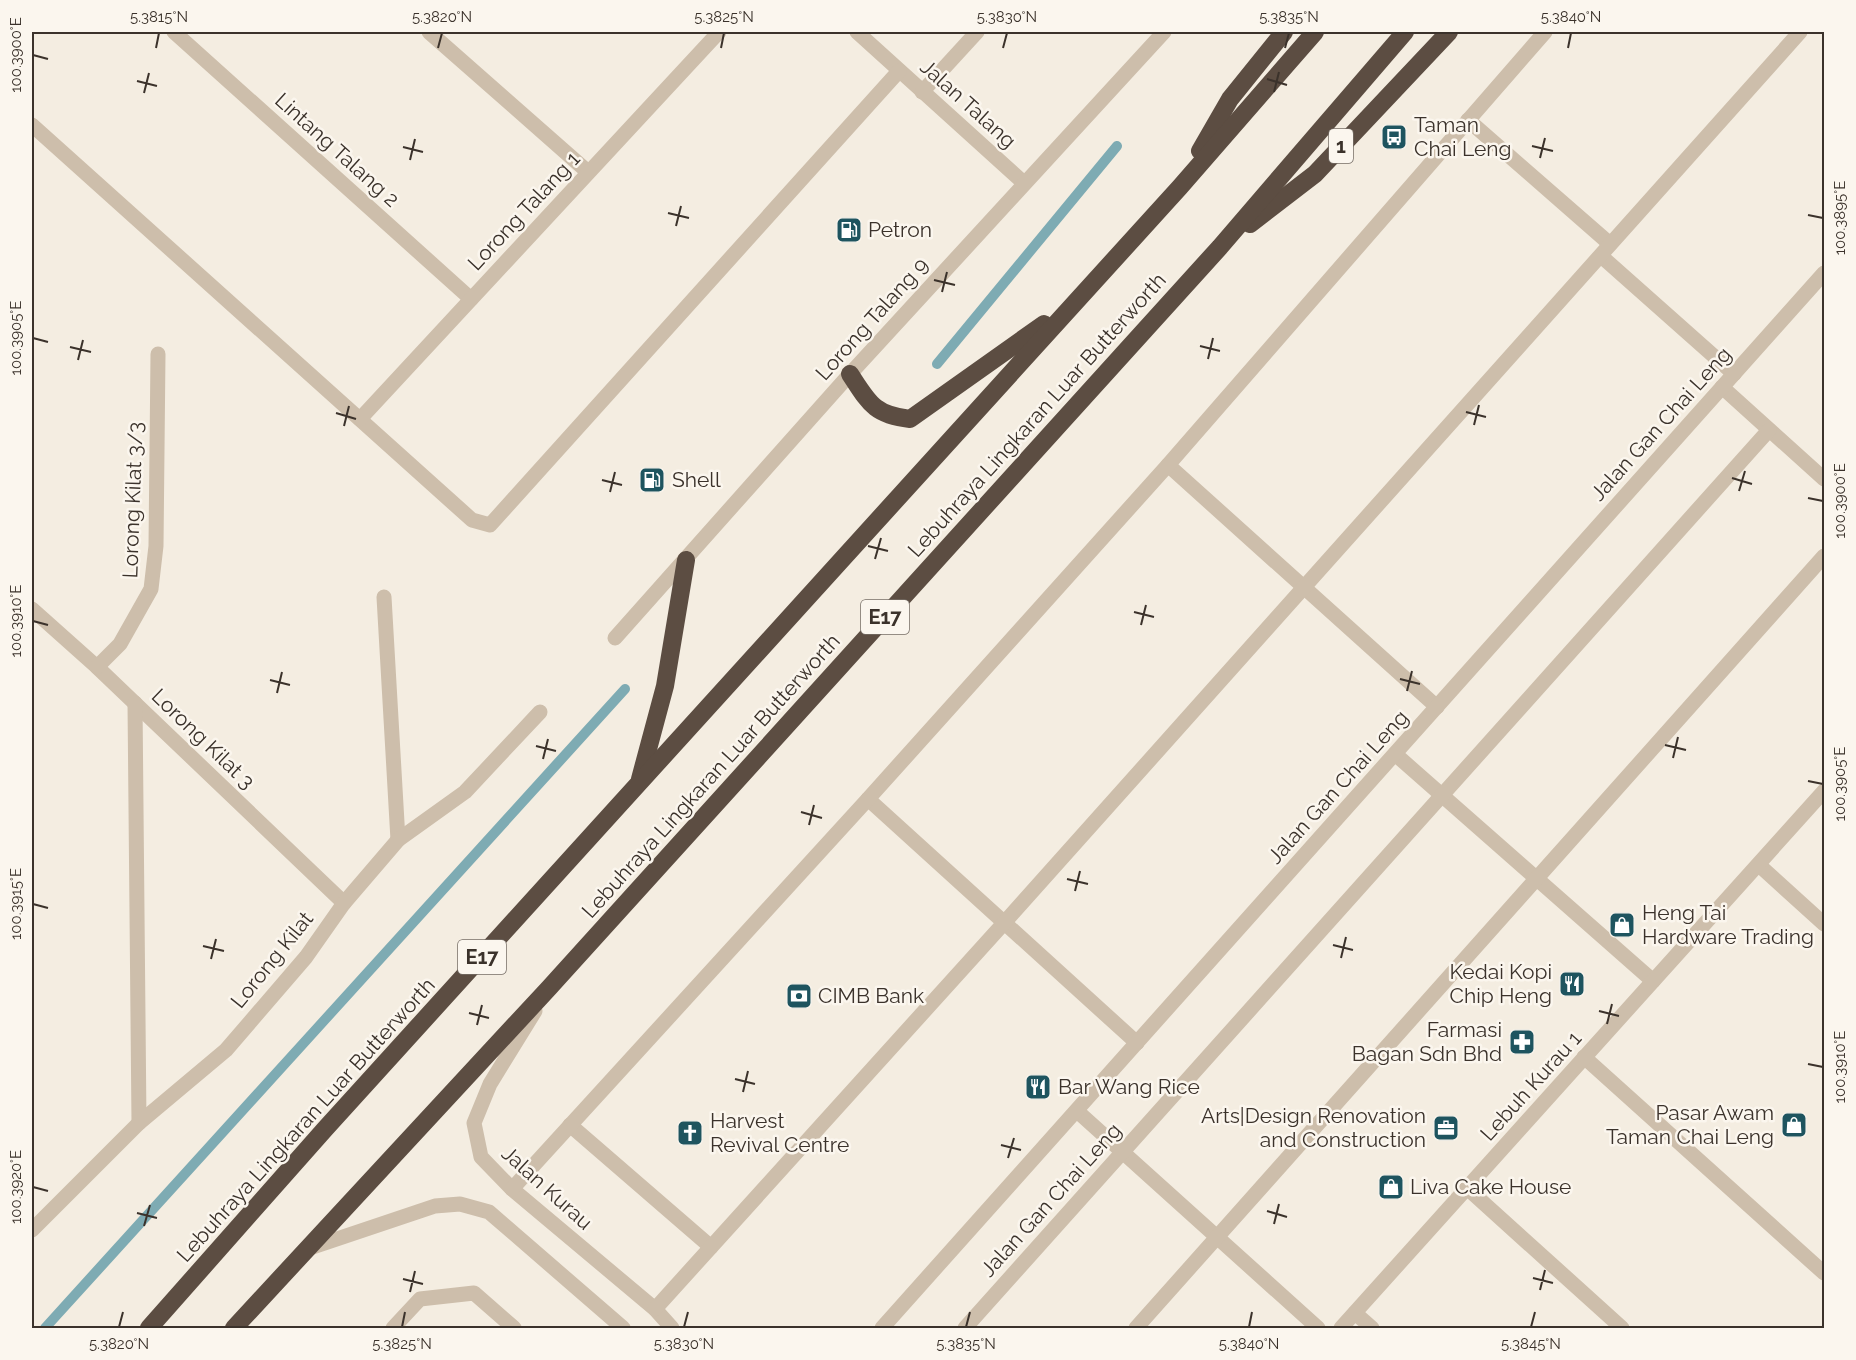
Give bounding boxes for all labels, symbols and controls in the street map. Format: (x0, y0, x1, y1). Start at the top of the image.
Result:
text: 5.3815°N (130, 8, 188, 26)
text: 5.3820°N (412, 8, 472, 26)
text: 5.3825°N (694, 8, 754, 26)
text: 5.3830°N (977, 8, 1037, 26)
text: 5.3835°N (1259, 8, 1319, 26)
text: 5.3840°N (1541, 8, 1601, 26)
text: 100.3900°E (7, 17, 25, 93)
street label: Jalan Talang (915, 54, 1021, 153)
street label: Lintang Talang 2 (270, 87, 404, 212)
place label: Taman Chai Leng (1414, 112, 1512, 161)
bus stop icon: Taman Chai Leng (1379, 122, 1409, 152)
road number: 1 (1329, 129, 1353, 163)
street label: Lorong Talang 1 (462, 146, 585, 275)
text: 100.3895°E (1831, 181, 1849, 255)
fuel station icon: Petron (834, 215, 864, 245)
place label: Petron (868, 217, 932, 242)
street label: Lorong Talang 9 (810, 252, 933, 385)
street label: Lebuhraya Lingkaran Luar Butterworth (902, 268, 1171, 562)
text: 100.3905°E (7, 301, 25, 375)
street label: Jalan Gan Chai Leng (1585, 342, 1736, 506)
street label: Lorong Kilat 3/3 (117, 421, 148, 579)
text: 100.3900°E (1831, 463, 1849, 539)
fuel station icon: Shell (637, 465, 667, 495)
place label: Shell (672, 467, 721, 492)
text: 100.3910°E (7, 585, 25, 657)
road number: E17 (861, 600, 909, 634)
street label: Lebuhraya Lingkaran Luar Butterworth (576, 629, 845, 923)
street label: Lorong Kilat 3 (147, 683, 260, 794)
street label: Jalan Gan Chai Leng (1262, 705, 1413, 869)
text: 100.3905°E (1831, 747, 1849, 821)
text: 100.3915°E (7, 868, 25, 940)
place label: Heng Tai Hardware Trading (1642, 900, 1814, 949)
street label: Lorong Kilat (225, 906, 318, 1013)
shop icon: Heng Tai Hardware Trading (1607, 910, 1637, 940)
road number: E17 (458, 940, 506, 974)
place label: Kedai Kopi Chip Heng (1449, 959, 1552, 1008)
restaurant icon: Kedai Kopi Chip Heng (1557, 969, 1587, 999)
street label: Lebuhraya Lingkaran Luar Butterworth (171, 973, 440, 1267)
bank icon: CIMB Bank (784, 981, 814, 1011)
place label: CIMB Bank (818, 983, 924, 1008)
place label: Farmasi Bagan Sdn Bhd (1352, 1017, 1502, 1066)
street label: Lebuh Kurau 1 (1475, 1026, 1586, 1146)
pharmacy icon: Farmasi Bagan Sdn Bhd (1507, 1027, 1537, 1057)
text: 100.3910°E (1831, 1031, 1849, 1103)
restaurant icon: Bar Wang Rice (1023, 1072, 1053, 1102)
place label: Bar Wang Rice (1058, 1074, 1200, 1099)
place label: Pasar Awam Taman Chai Leng (1606, 1100, 1774, 1149)
place label: Arts|Design Renovation and Construction (1201, 1103, 1426, 1152)
place label: Harvest Revival Centre (710, 1108, 849, 1157)
shop icon: Pasar Awam Taman Chai Leng (1779, 1110, 1809, 1140)
office icon: Arts|Design Renovation and Construction (1431, 1113, 1461, 1143)
church icon: Harvest Revival Centre (675, 1118, 705, 1148)
street label: Jalan Gan Chai Leng (975, 1118, 1126, 1282)
street label: Jalan Kurau (497, 1141, 598, 1235)
text: 100.3920°E (7, 1150, 25, 1224)
shop icon: Liva Cake House (1376, 1172, 1406, 1202)
place label: Liva Cake House (1410, 1174, 1571, 1199)
text: 5.3820°N (89, 1335, 149, 1353)
text: 5.3825°N (372, 1335, 432, 1353)
text: 5.3830°N (654, 1335, 714, 1353)
text: 5.3835°N (936, 1335, 996, 1353)
text: 5.3840°N (1219, 1335, 1279, 1353)
text: 5.3845°N (1501, 1335, 1561, 1353)

